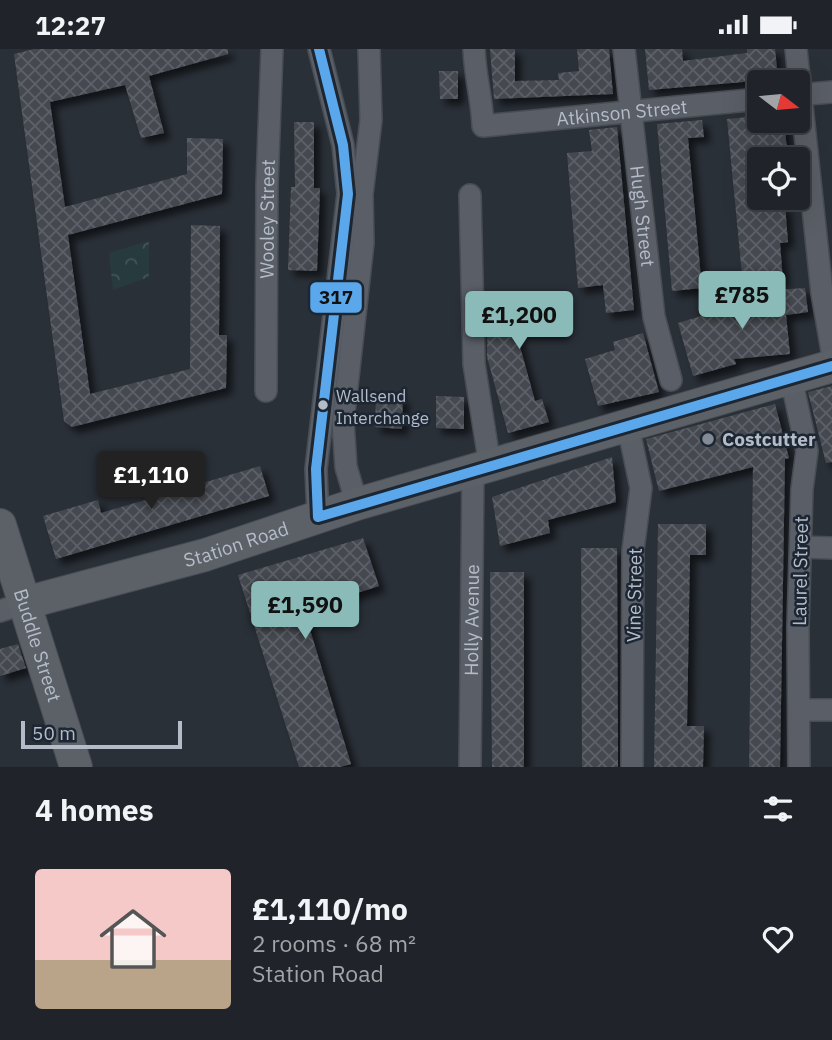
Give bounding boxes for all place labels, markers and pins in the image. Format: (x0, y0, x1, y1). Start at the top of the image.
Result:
pin: £785 (701, 271, 783, 331)
pin: £1,200 (462, 292, 576, 351)
place label: Wallsend Interchange (336, 385, 429, 429)
marker: Wallsend Interchange (316, 398, 330, 412)
place label: Costcutter (722, 427, 816, 451)
marker: Costcutter (700, 431, 716, 447)
pin: £1,110 (94, 451, 208, 511)
pin: £1,590 (248, 581, 362, 641)

